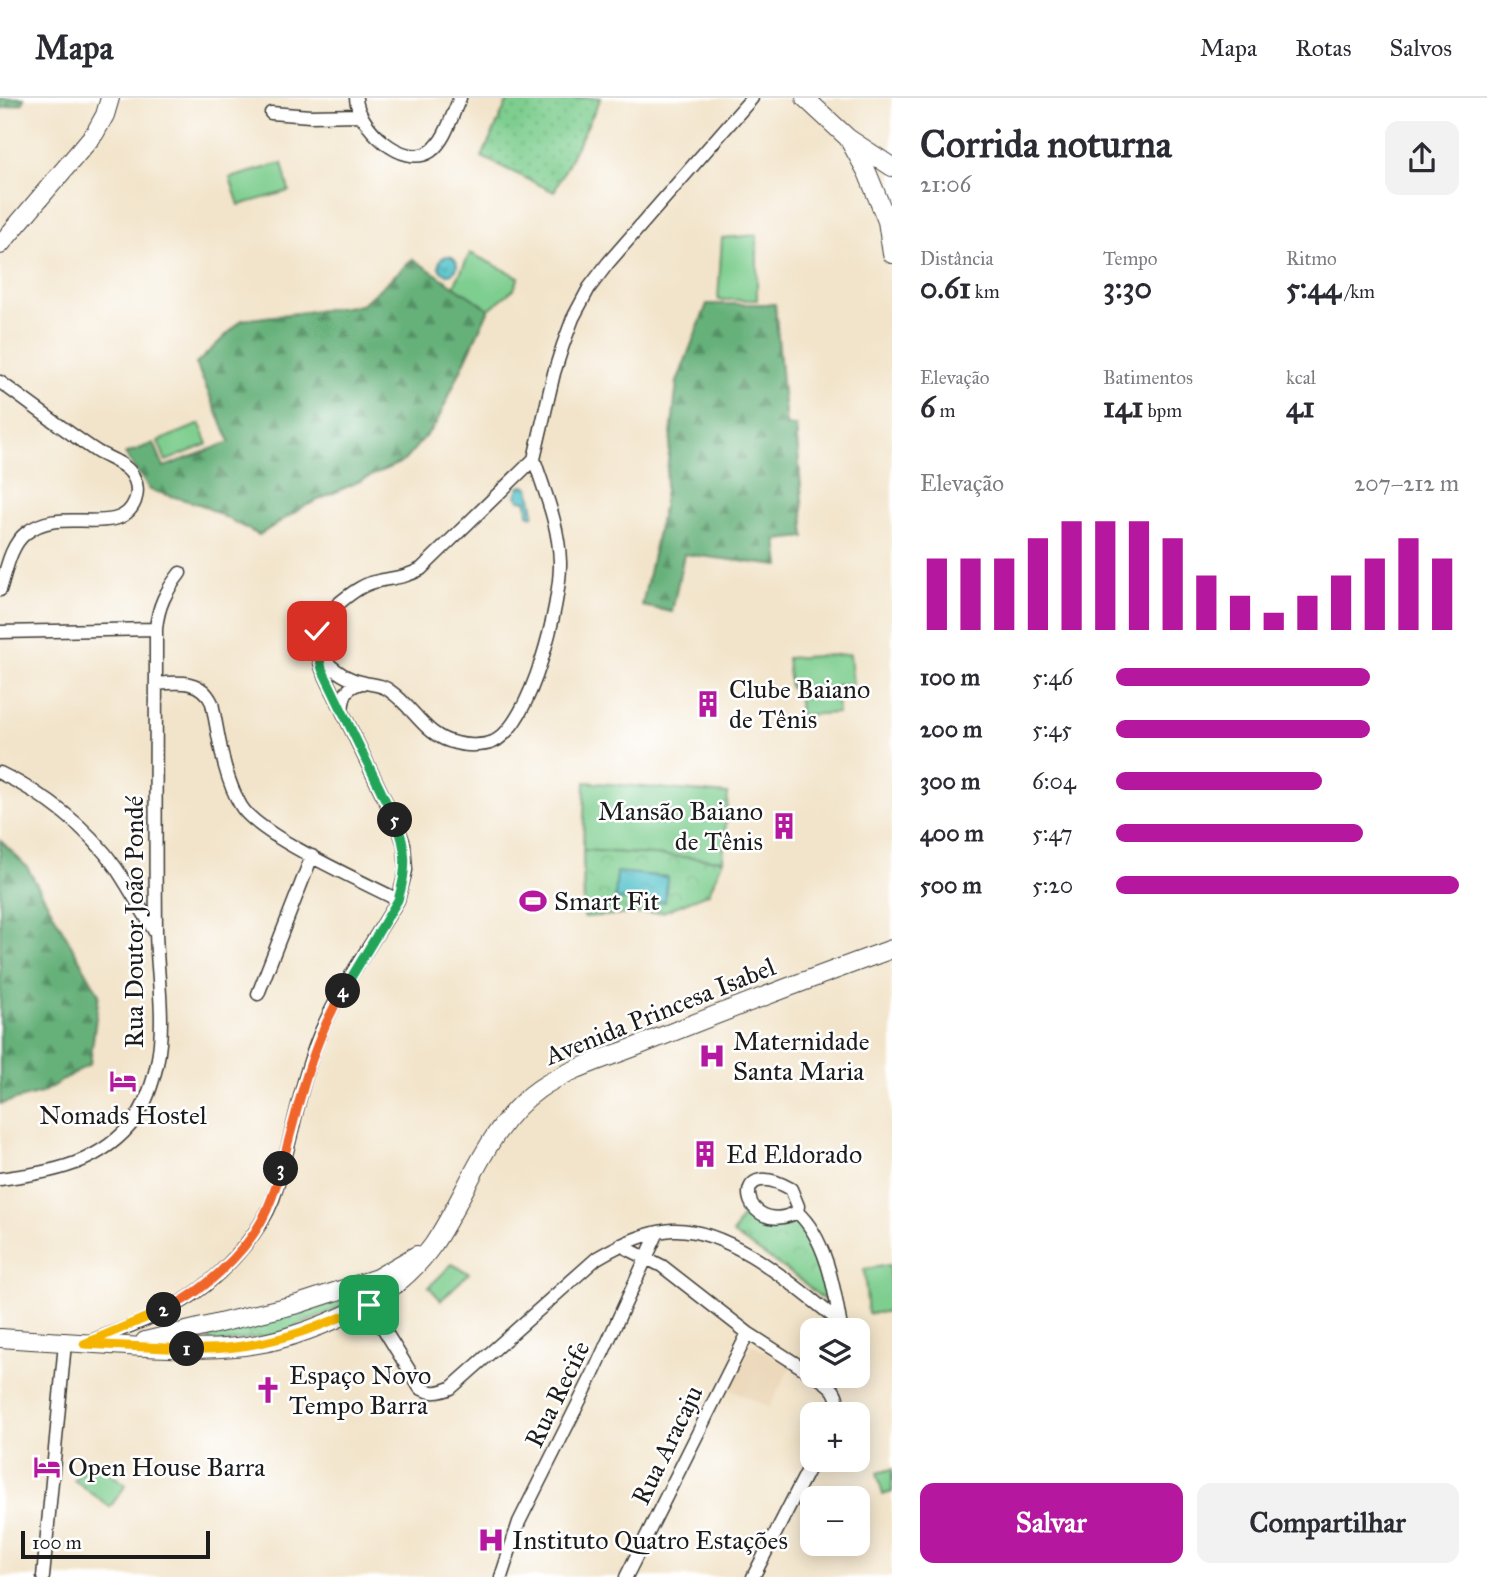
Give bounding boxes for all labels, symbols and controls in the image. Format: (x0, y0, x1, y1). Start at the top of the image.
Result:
text: Mapa (35, 28, 113, 68)
text: Mapa (1200, 33, 1257, 63)
text: Rotas (1295, 33, 1351, 63)
text: Salvos (1389, 33, 1452, 63)
text: Corrida noturna (920, 121, 1172, 167)
button: share (1385, 121, 1459, 195)
text: 21:06 (920, 170, 971, 198)
text: Distância (920, 247, 993, 270)
text: Tempo (1103, 247, 1158, 270)
text: Ritmo (1286, 247, 1337, 270)
text: 0.61 (920, 270, 971, 306)
text: 3:30 (1103, 270, 1152, 306)
text: 5:44 (1286, 270, 1341, 306)
text: km (971, 280, 1000, 303)
text: /km (1341, 280, 1375, 303)
text: Elevação (920, 366, 989, 389)
text: Batimentos (1103, 366, 1193, 389)
text: kcal (1286, 366, 1316, 389)
text: 6 (920, 389, 935, 425)
text: 141 (1103, 389, 1143, 425)
text: 41 (1286, 389, 1315, 425)
text: m (935, 399, 955, 422)
text: bpm (1143, 399, 1182, 422)
text: Elevação (920, 469, 1004, 497)
text: 207–212 m (1354, 469, 1459, 497)
pin (287, 601, 347, 661)
icon: check (298, 612, 336, 650)
text: 100 m (920, 663, 980, 691)
text: 5:46 (1032, 663, 1073, 691)
place label: Clube Baiano de Tênis (729, 673, 870, 735)
building icon: Clube Baiano de Tênis (693, 689, 723, 719)
text: 200 m (920, 715, 982, 743)
text: 5:45 (1032, 715, 1072, 743)
text: 300 m (920, 767, 980, 795)
text: 6:04 (1032, 767, 1076, 795)
place label: Mansão Baiano de Tênis (598, 795, 763, 857)
street label: Rua Doutor João Pondé (118, 796, 150, 1048)
pin: 5 (378, 802, 412, 838)
text: 5 (390, 808, 399, 831)
building icon: Mansão Baiano de Tênis (769, 811, 799, 841)
text: 400 m (920, 819, 984, 847)
text: 5:47 (1032, 819, 1073, 847)
text: 500 m (920, 871, 982, 899)
text: 5:20 (1032, 871, 1073, 899)
place label: Smart Fit (554, 885, 660, 917)
sports icon: Smart Fit (518, 886, 548, 916)
street label: Avenida Princesa Isabel (539, 950, 780, 1072)
pin: 4 (326, 974, 360, 1008)
text: 4 (337, 979, 348, 1002)
place label: Maternidade Santa Maria (733, 1025, 870, 1087)
hospital icon: Maternidade Santa Maria (697, 1041, 727, 1071)
hotel icon: Nomads Hostel (108, 1066, 138, 1096)
place label: Nomads Hostel (39, 1099, 207, 1131)
place label: Ed Eldorado (726, 1138, 862, 1170)
building icon: Ed Eldorado (690, 1139, 720, 1169)
pin: 3 (264, 1152, 298, 1186)
text: 3 (277, 1157, 284, 1180)
pin (339, 1275, 399, 1335)
icon: arrive (350, 1286, 388, 1324)
pin: 2 (146, 1292, 182, 1328)
text: 2 (159, 1298, 168, 1321)
map controls (800, 1318, 870, 1556)
button: layers (800, 1318, 870, 1388)
pin: 1 (170, 1332, 204, 1366)
street label: Rua Recife (517, 1335, 597, 1453)
text: 1 (183, 1337, 190, 1360)
place label: Espaço Novo Tempo Barra (289, 1359, 431, 1421)
church icon: Espaço Novo Tempo Barra (253, 1375, 283, 1405)
street label: Rua Aracaju (624, 1380, 710, 1510)
button: + (800, 1402, 870, 1472)
place label: Open House Barra (68, 1451, 265, 1483)
hotel icon: Open House Barra (32, 1452, 62, 1482)
button: Salvar (920, 1483, 1183, 1563)
button: Compartilhar (1197, 1483, 1459, 1563)
button: − (800, 1486, 870, 1556)
place label: Instituto Quatro Estações (512, 1524, 788, 1556)
hospital icon: Instituto Quatro Estações (476, 1525, 506, 1555)
scale bar (21, 1528, 210, 1560)
text: 100 m (32, 1531, 82, 1554)

